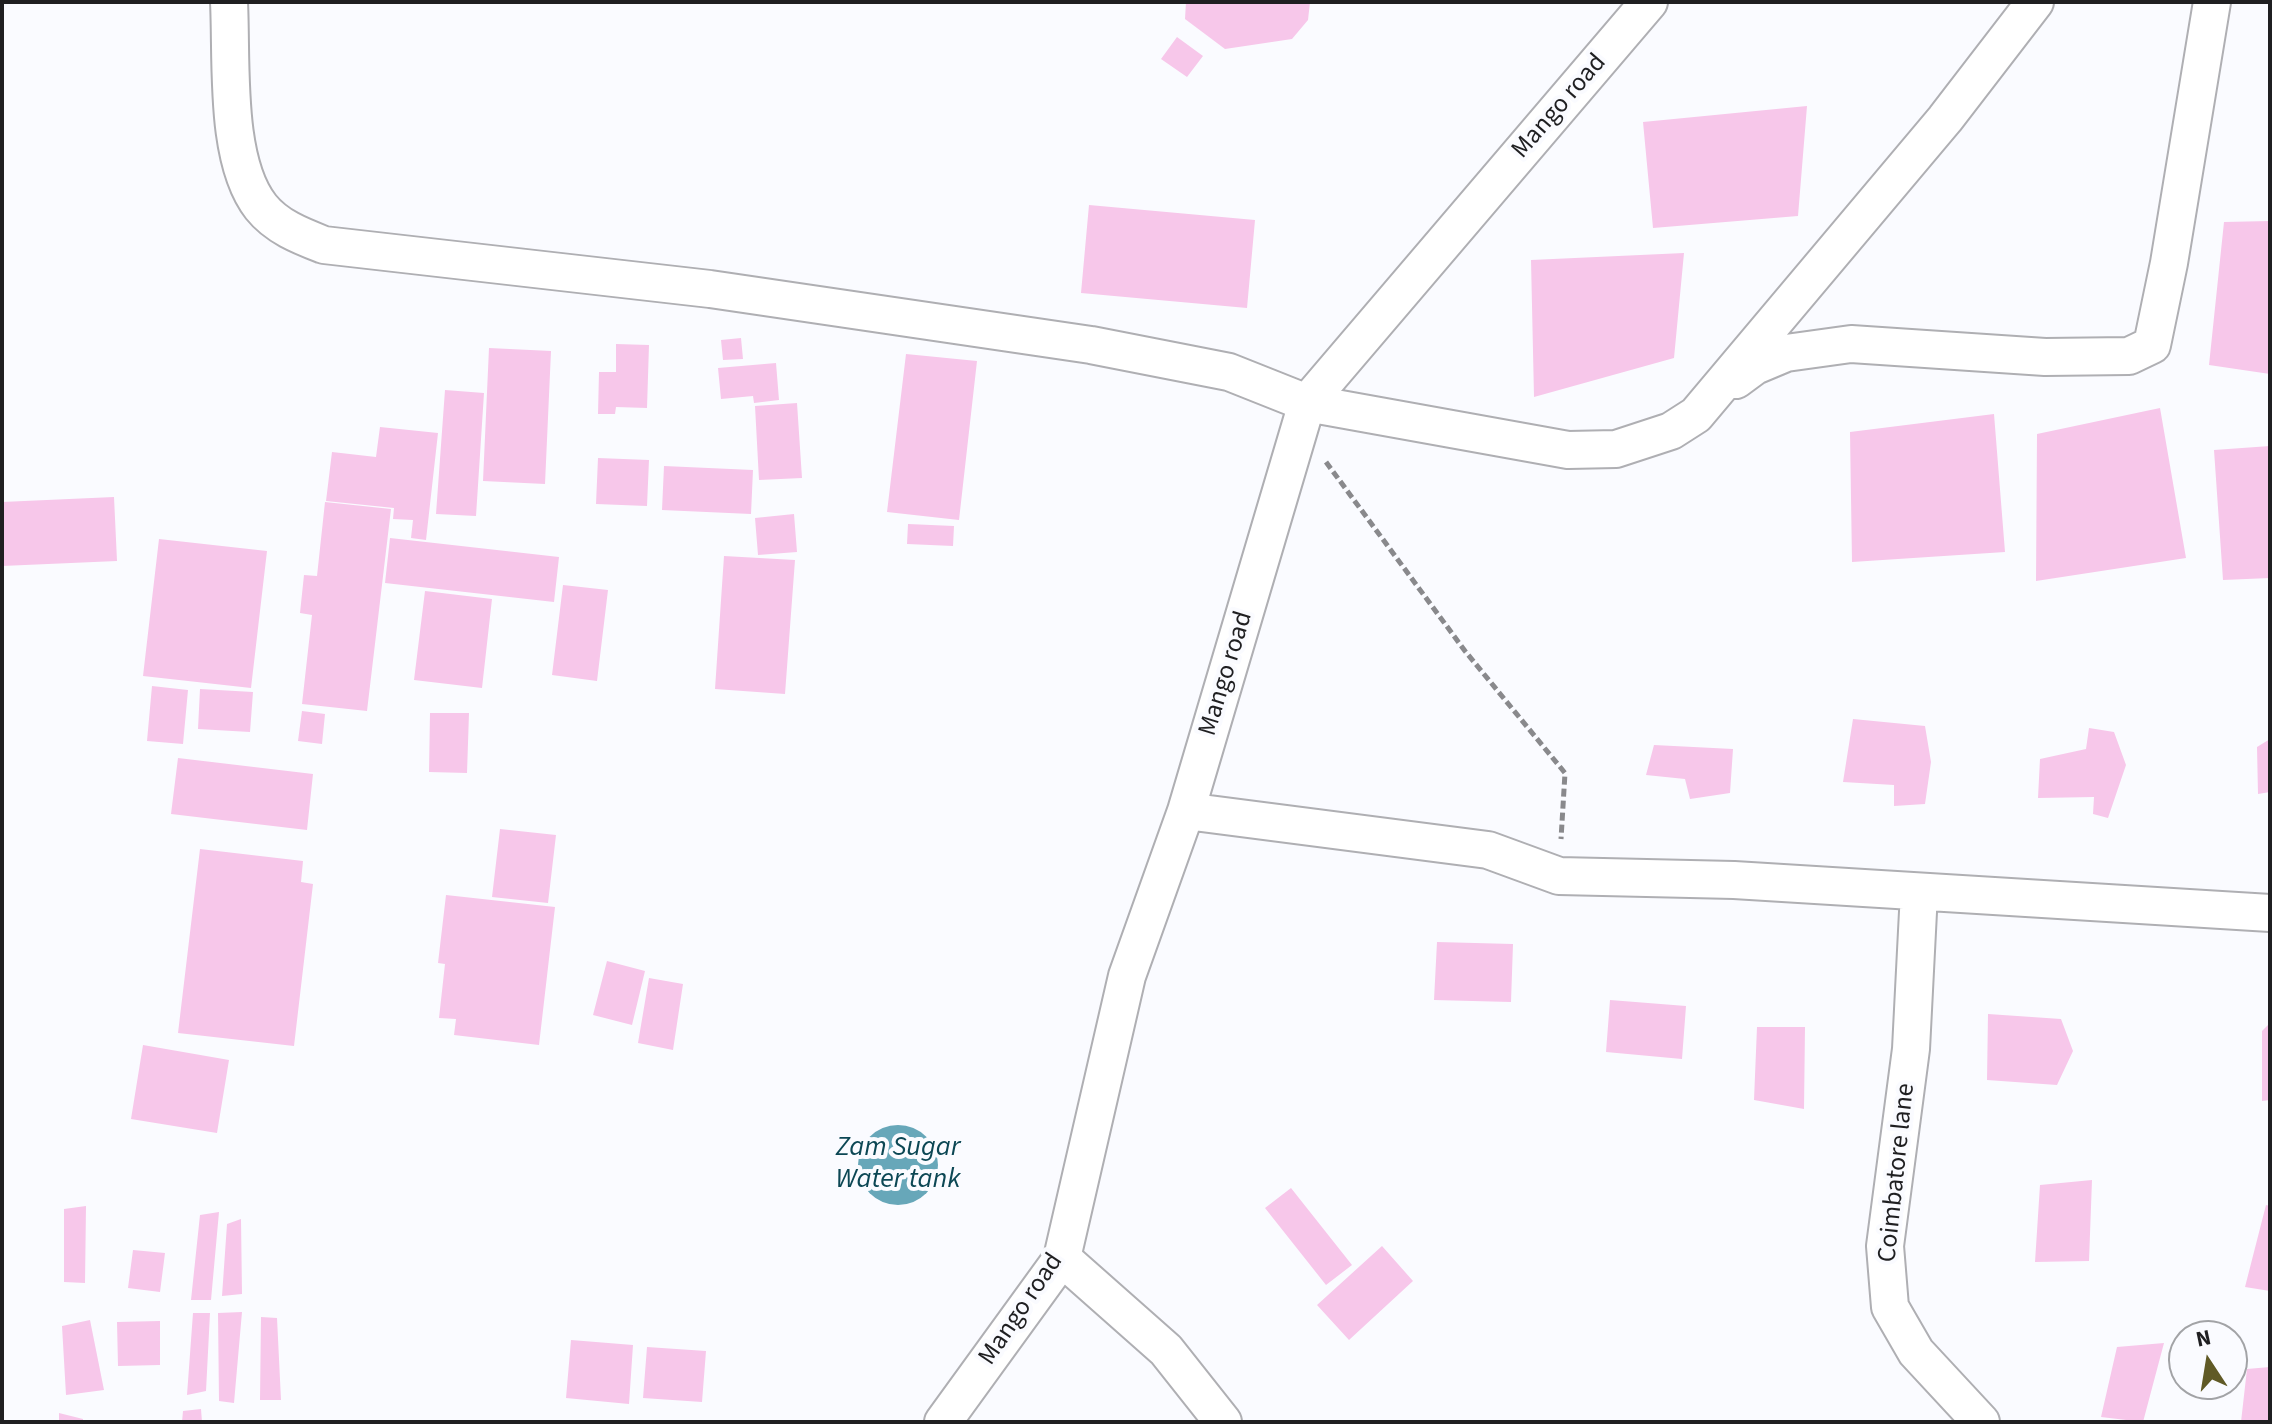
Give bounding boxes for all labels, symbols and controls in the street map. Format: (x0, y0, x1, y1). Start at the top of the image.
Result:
street label: Mango road (1506, 48, 1614, 166)
street label: Mango road (1193, 608, 1261, 740)
street label: Coimbatore lane (1873, 1082, 1923, 1264)
water label: Zam Sugar Water tank (835, 1132, 961, 1198)
street label: Mango road (973, 1248, 1071, 1372)
north arrow (2168, 1320, 2248, 1400)
text: N (2193, 1321, 2214, 1356)

